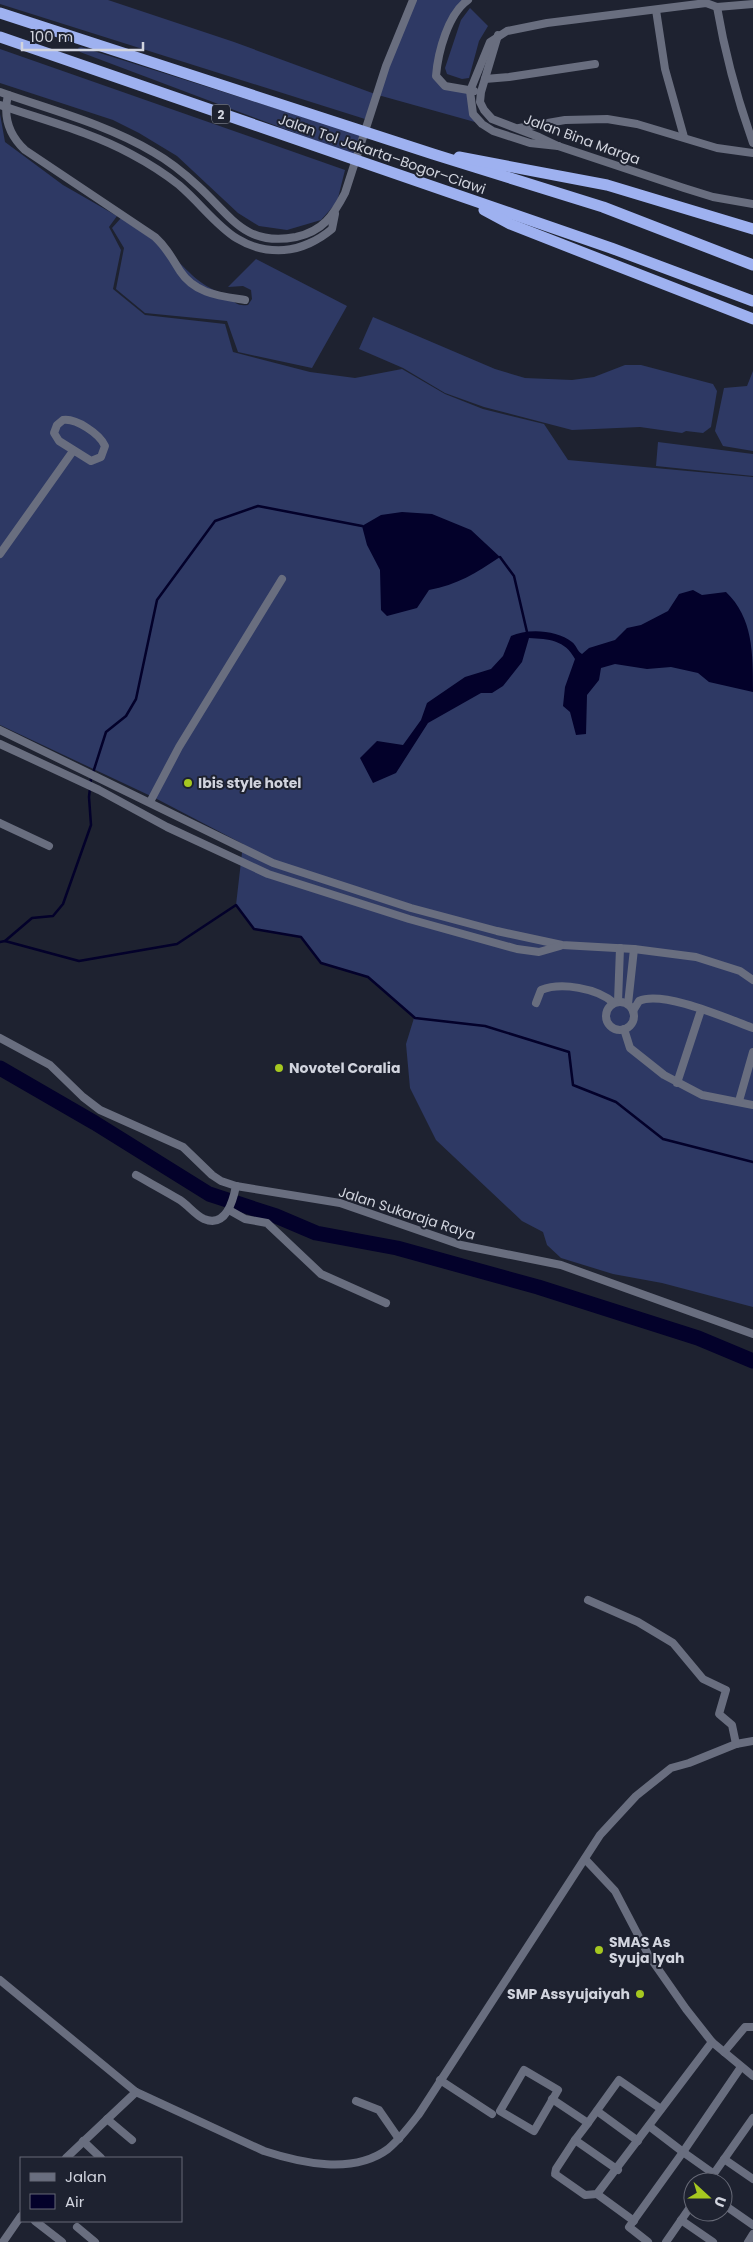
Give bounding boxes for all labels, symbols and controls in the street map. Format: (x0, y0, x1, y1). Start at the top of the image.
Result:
scale bar (22, 20, 144, 52)
text: 100 m (30, 26, 73, 47)
road number: 2 (212, 105, 230, 124)
street label: Jalan Tol Jakarta–Bogor–Ciawi (276, 109, 488, 199)
street label: Jalan Bina Marga (521, 109, 643, 169)
place label: Ibis style hotel (198, 773, 301, 793)
marker: Ibis style hotel (182, 777, 194, 789)
place label: Novotel Coralia (289, 1058, 400, 1078)
marker: Novotel Coralia (273, 1062, 285, 1074)
street label: Jalan Sukaraja Raya (336, 1181, 478, 1245)
place label: SMAS As Syuja Iyah (609, 1932, 684, 1968)
marker: SMAS As Syuja Iyah (593, 1944, 605, 1956)
place label: SMP Assyujaiyah (507, 1984, 630, 2004)
marker: SMP Assyujaiyah (634, 1988, 646, 2000)
legend (20, 2157, 182, 2222)
text: Jalan (65, 2166, 107, 2187)
north arrow (683, 2172, 733, 2222)
text: Air (65, 2191, 85, 2212)
text: U (709, 2193, 731, 2210)

